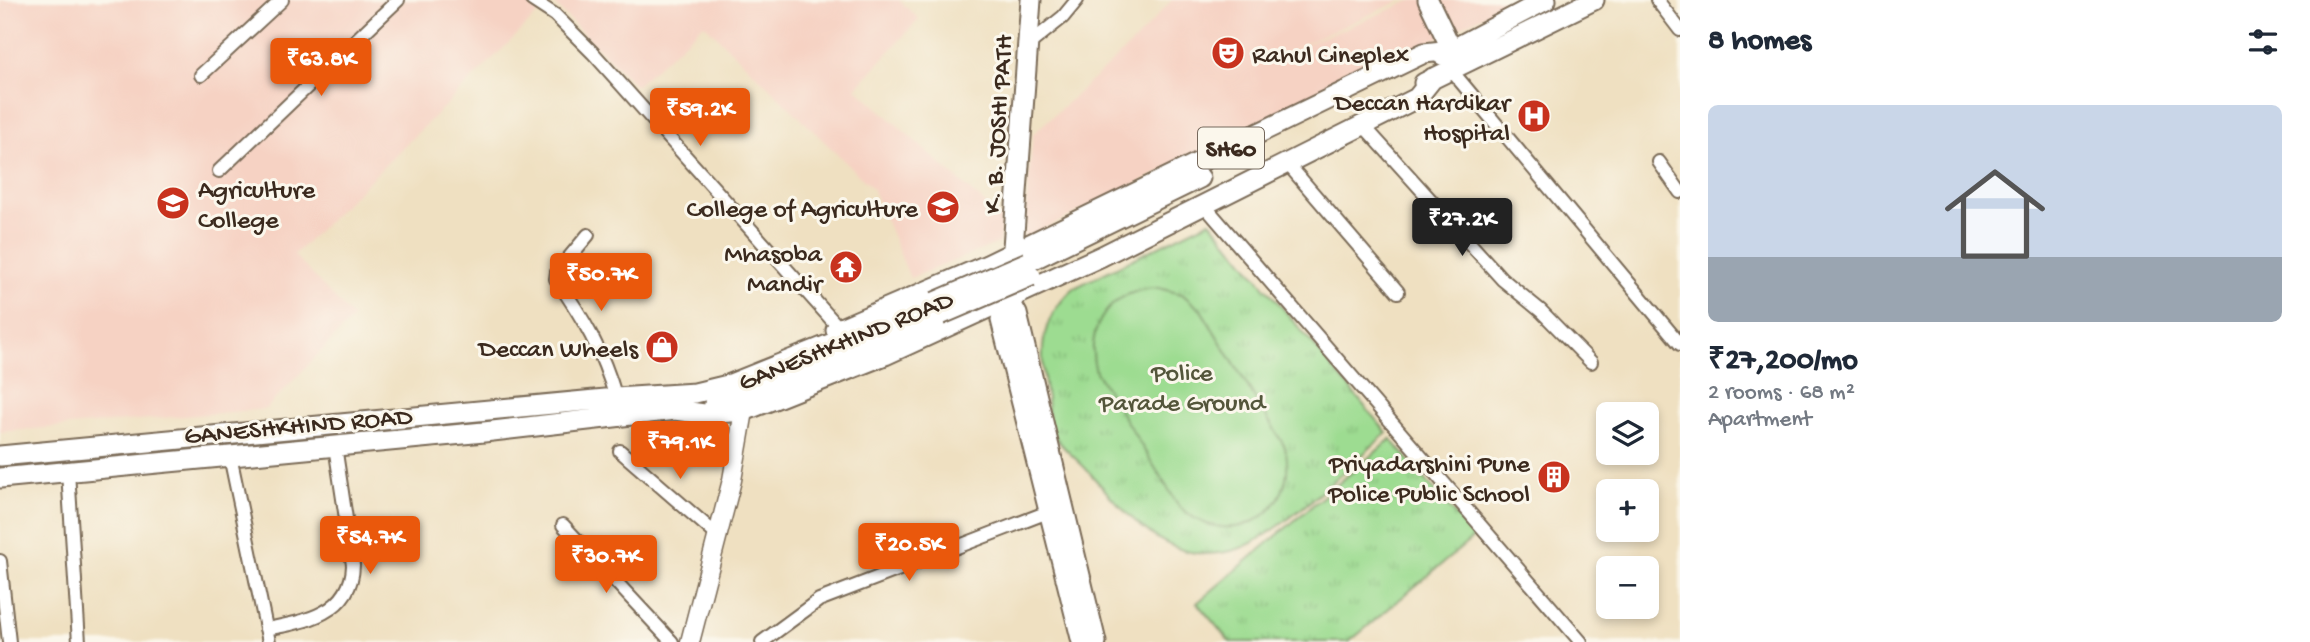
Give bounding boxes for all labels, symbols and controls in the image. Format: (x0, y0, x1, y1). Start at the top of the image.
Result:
icon: filters (2244, 23, 2282, 61)
text: 8 homes (1708, 25, 1811, 60)
street label: K. B. JOSHI PATH (979, 34, 1022, 215)
theatre icon: Rahul Cineplex (1209, 34, 1247, 72)
pin: ₹63.8K (264, 38, 378, 98)
place label: Rahul Cineplex (1252, 42, 1410, 73)
text: ₹63.8K (286, 47, 356, 74)
pin: ₹59.2K (643, 88, 757, 148)
place label: Deccan Hardikar Hospital (1332, 90, 1513, 151)
text: ₹59.2K (666, 97, 734, 124)
hospital icon: Deccan Hardikar Hospital (1515, 97, 1553, 135)
road number: SH60 (1198, 128, 1264, 168)
icon: home (1932, 151, 2058, 277)
place label: Agriculture College (198, 177, 316, 238)
school or university icon: Agriculture College (154, 184, 192, 222)
school or university icon: College of Agriculture (924, 188, 962, 226)
place label: College of Agriculture (686, 196, 919, 227)
pin: ₹27.2K (1405, 198, 1519, 258)
text: ₹27.2K (1428, 207, 1496, 234)
place label: Mhasoba Mandir (724, 241, 825, 302)
temple icon: Mhasoba Mandir (827, 248, 865, 286)
pin: ₹50.7K (544, 254, 658, 313)
text: ₹50.7K (566, 262, 636, 289)
street label: GANESHKHIND ROAD (735, 286, 959, 400)
shop icon: Deccan Wheels (643, 328, 681, 366)
place label: Deccan Wheels (477, 336, 639, 367)
text: ₹27,200/mo (1708, 345, 1858, 380)
park label: Police Parade Ground (1098, 360, 1267, 421)
text: 2 rooms · 68 m² (1708, 380, 1855, 407)
map controls (1596, 402, 1659, 619)
button: layers (1596, 402, 1659, 465)
street label: GANESHKHIND ROAD (183, 403, 414, 454)
text: Apartment (1708, 407, 1812, 434)
pin: ₹79.1K (623, 421, 737, 481)
text: ₹79.1K (647, 430, 713, 457)
place label: Priyadarshini Pune Police Public School (1327, 451, 1531, 512)
building icon: Priyadarshini Pune Police Public School (1535, 458, 1573, 496)
button: + (1596, 479, 1659, 542)
pin: ₹54.7K (313, 516, 427, 576)
pin: ₹20.5K (852, 524, 966, 583)
text: ₹54.7K (336, 525, 404, 552)
text: ₹20.5K (874, 532, 944, 559)
pin: ₹30.7K (549, 536, 663, 595)
text: ₹30.7K (571, 544, 641, 571)
button: − (1596, 556, 1659, 619)

